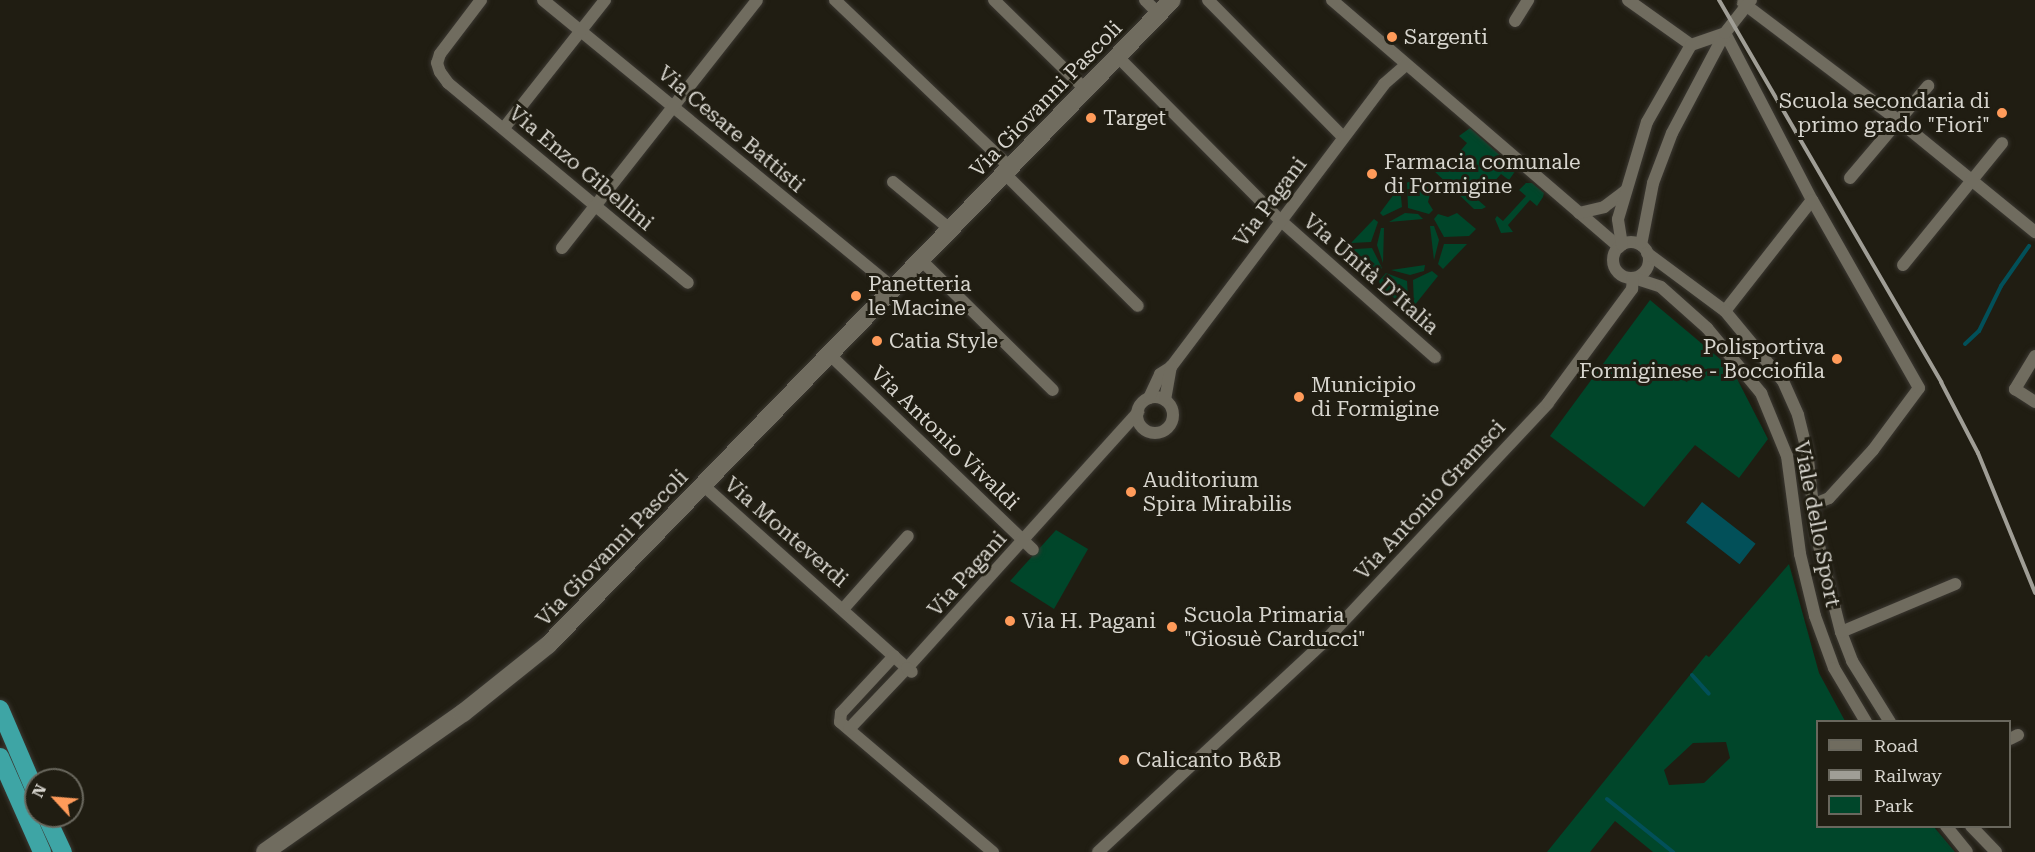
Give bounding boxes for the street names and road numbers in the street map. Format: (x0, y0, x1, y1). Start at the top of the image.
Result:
street label: Via Giovanni Pascoli (965, 16, 1127, 182)
street label: Via Cesare Battisti (653, 60, 809, 198)
street label: Via Enzo Gibellini (504, 100, 658, 236)
street label: Via Pagani (1228, 152, 1312, 252)
street label: Via Unità D'Italia (1298, 208, 1444, 340)
street label: Via Antonio Vivaldi (866, 361, 1024, 515)
street label: Via Antonio Gramsci (1350, 415, 1510, 585)
street label: Viale dello Sport (1789, 439, 1845, 609)
street label: Via Giovanni Pascoli (531, 465, 693, 631)
street label: Via Monteverdi (719, 472, 853, 592)
street label: Via Pagani (922, 526, 1012, 622)

